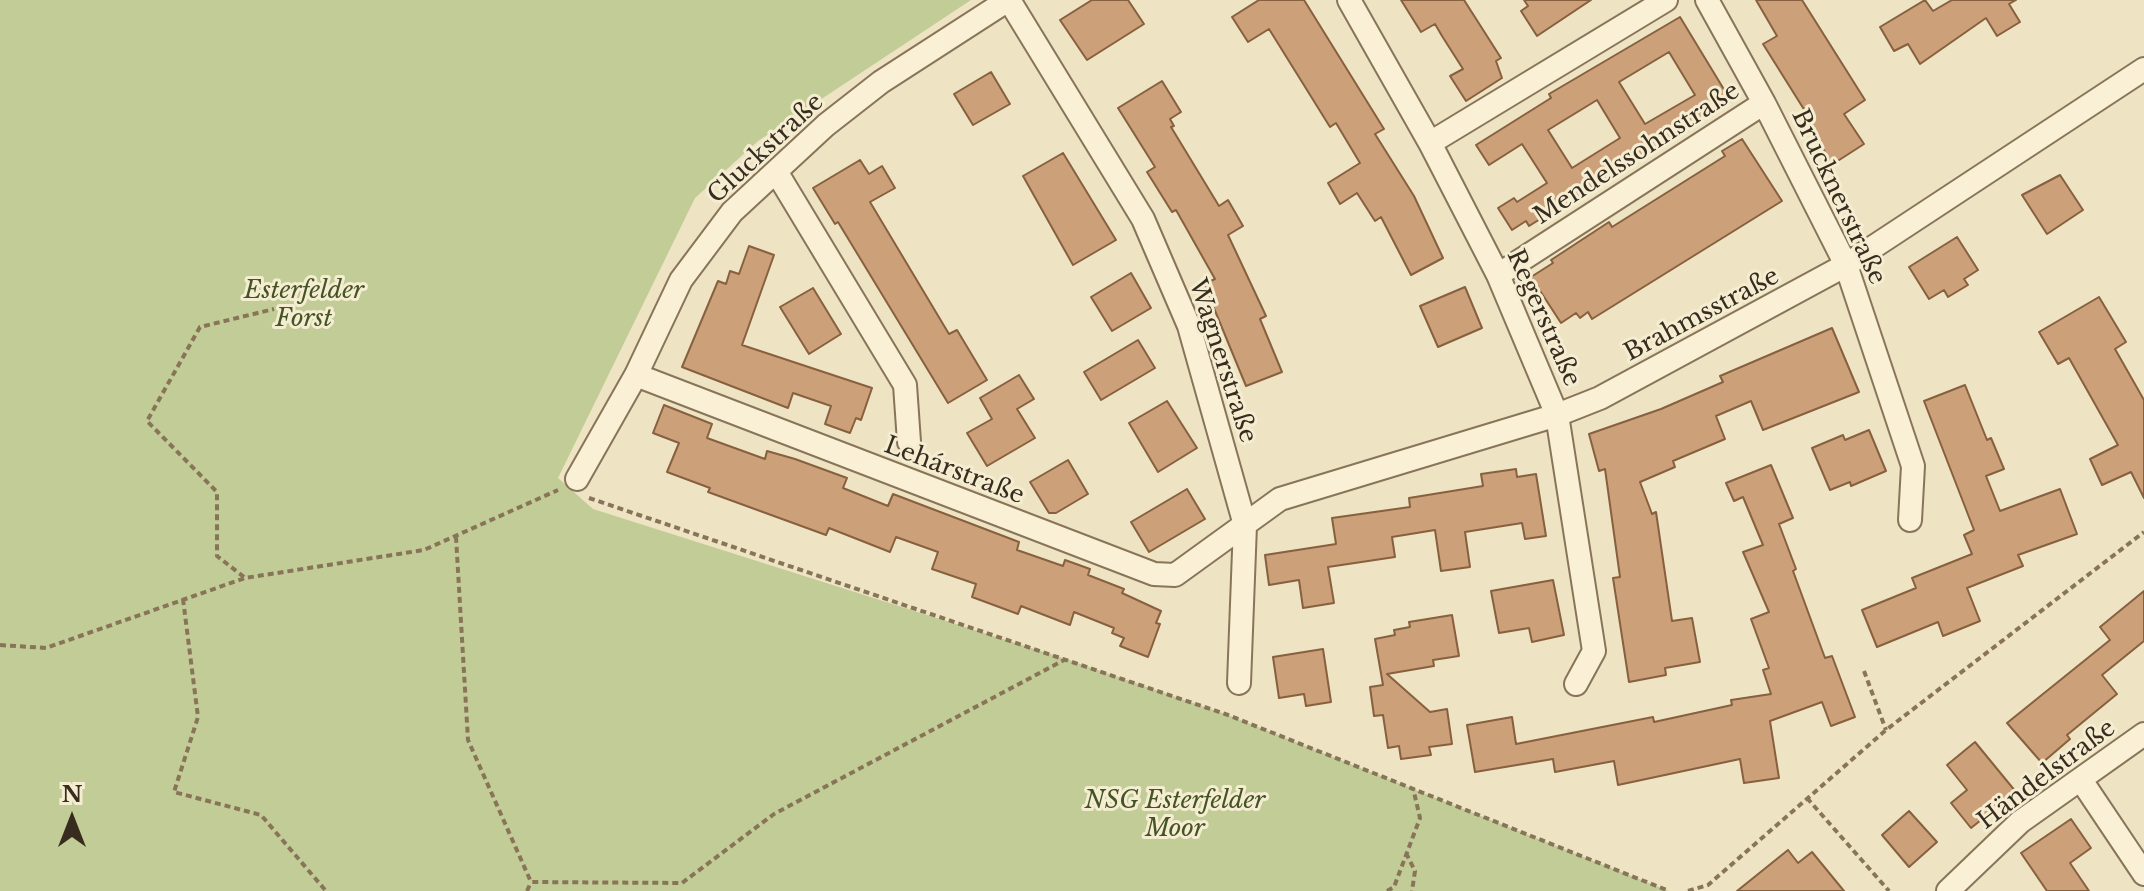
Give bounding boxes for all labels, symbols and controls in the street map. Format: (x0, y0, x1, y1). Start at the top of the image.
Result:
street label: Mendelssohnstraße (1529, 77, 1745, 231)
street label: Gluckstraße (702, 88, 830, 210)
street label: Brucknerstraße (1785, 105, 1891, 289)
street label: Regerstraße (1500, 245, 1586, 391)
street label: Brahmsstraße (1620, 262, 1784, 368)
street label: Wagnerstraße (1182, 276, 1262, 446)
park label: Esterfelder Forst (244, 277, 364, 333)
street label: Lehárstraße (880, 431, 1028, 511)
street label: Händelstraße (1973, 714, 2121, 836)
north arrow (32, 779, 112, 859)
text: N (62, 781, 82, 808)
park label: NSG Esterfelder Moor (1085, 787, 1265, 843)

